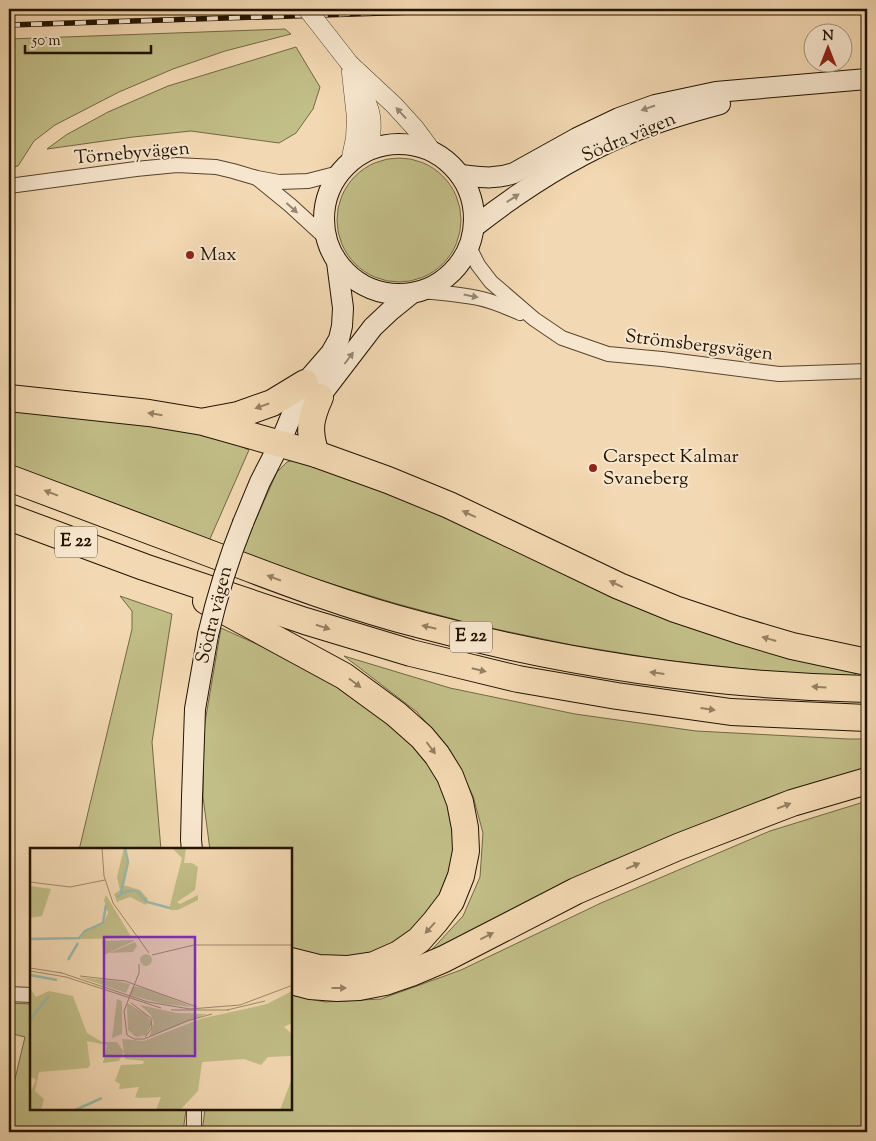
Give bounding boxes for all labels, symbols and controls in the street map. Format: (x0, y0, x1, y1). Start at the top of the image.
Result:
scale bar (25, 22, 151, 54)
north arrow (804, 22, 854, 72)
text: N (822, 27, 834, 47)
text: 50 m (31, 31, 61, 52)
one-way arrow (641, 105, 656, 112)
street label: Södra vägen (578, 106, 680, 170)
one-way arrow (395, 107, 407, 119)
street label: Törnebyvägen (73, 136, 191, 172)
one-way arrow (506, 193, 520, 203)
one-way arrow (286, 202, 299, 213)
place label: Max (200, 242, 237, 269)
marker: Max (184, 249, 196, 261)
one-way arrow (464, 293, 480, 301)
street label: Strömsbergsvägen (623, 324, 775, 368)
one-way arrow (343, 352, 354, 365)
one-way arrow (255, 403, 270, 411)
one-way arrow (147, 409, 163, 417)
place label: Carspect Kalmar Svaneberg (603, 444, 739, 493)
marker: Carspect Kalmar Svaneberg (587, 462, 599, 474)
one-way arrow (43, 489, 58, 497)
one-way arrow (462, 510, 476, 518)
road number: E 22 (55, 526, 97, 558)
street label: Södra vägen (190, 563, 240, 667)
one-way arrow (266, 574, 281, 582)
one-way arrow (609, 580, 623, 588)
road number: E 22 (450, 622, 492, 652)
one-way arrow (315, 623, 330, 631)
one-way arrow (421, 623, 436, 631)
one-way arrow (761, 635, 776, 643)
one-way arrow (472, 666, 487, 674)
one-way arrow (648, 668, 664, 676)
one-way arrow (348, 678, 361, 689)
one-way arrow (810, 683, 826, 691)
one-way arrow (701, 705, 717, 713)
one-way arrow (426, 741, 437, 754)
one-way arrow (777, 802, 792, 809)
inset map (30, 848, 292, 1111)
one-way arrow (626, 862, 641, 870)
one-way arrow (424, 921, 436, 933)
one-way arrow (480, 932, 494, 940)
one-way arrow (332, 983, 348, 991)

